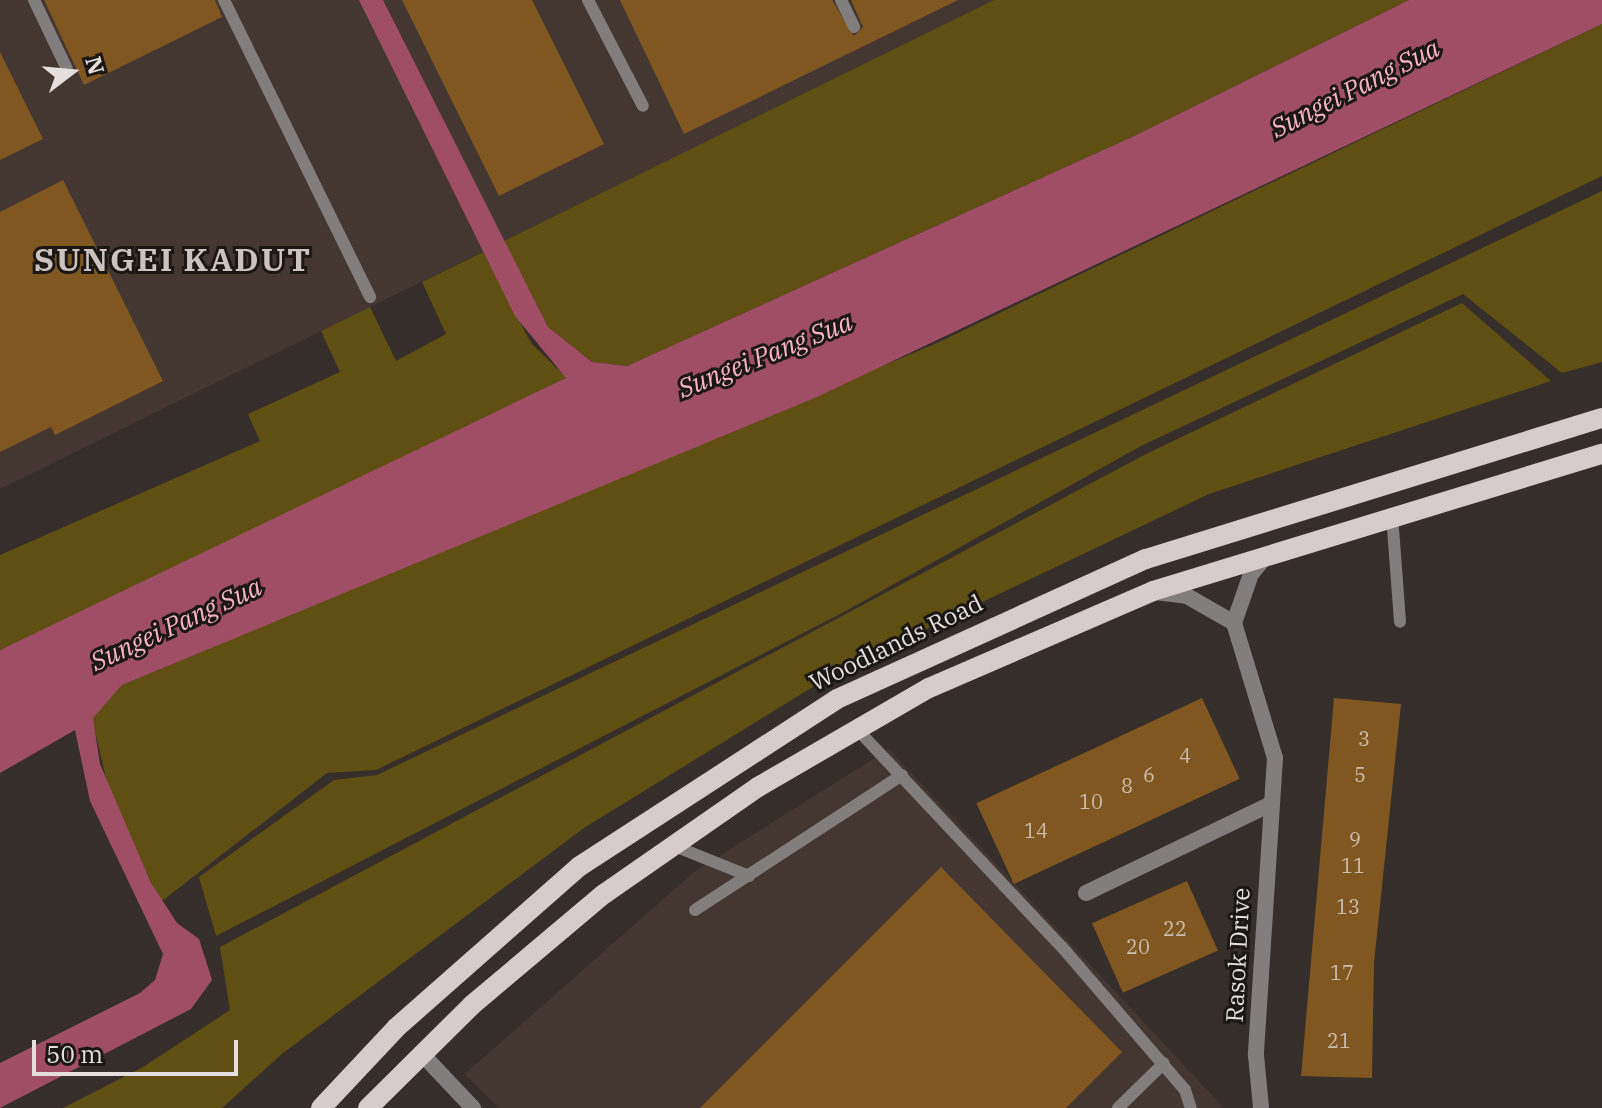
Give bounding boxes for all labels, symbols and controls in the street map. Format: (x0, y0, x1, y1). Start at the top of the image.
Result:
north arrow (32, 32, 112, 112)
water label: Sungei Pang Sua (1265, 32, 1445, 144)
text: N (79, 53, 112, 78)
district label: SUNGEI KADUT (34, 240, 312, 278)
water label: Sungei Pang Sua (673, 306, 857, 404)
water label: Sungei Pang Sua (85, 571, 267, 677)
street label: Woodlands Road (805, 589, 987, 697)
house number: 3 (1358, 726, 1370, 750)
house number: 4 (1179, 743, 1191, 767)
house number: 6 (1143, 762, 1155, 786)
house number: 5 (1354, 762, 1366, 786)
house number: 8 (1121, 773, 1133, 797)
house number: 10 (1079, 789, 1103, 813)
house number: 14 (1024, 818, 1048, 842)
house number: 9 (1349, 827, 1361, 851)
house number: 11 (1341, 853, 1365, 877)
street label: Rasok Drive (1220, 887, 1256, 1023)
house number: 13 (1336, 894, 1360, 918)
house number: 22 (1163, 916, 1187, 940)
house number: 20 (1126, 934, 1150, 958)
house number: 17 (1330, 960, 1354, 984)
scale bar (36, 1024, 242, 1074)
house number: 21 (1327, 1028, 1351, 1052)
text: 50 m (46, 1038, 103, 1070)

